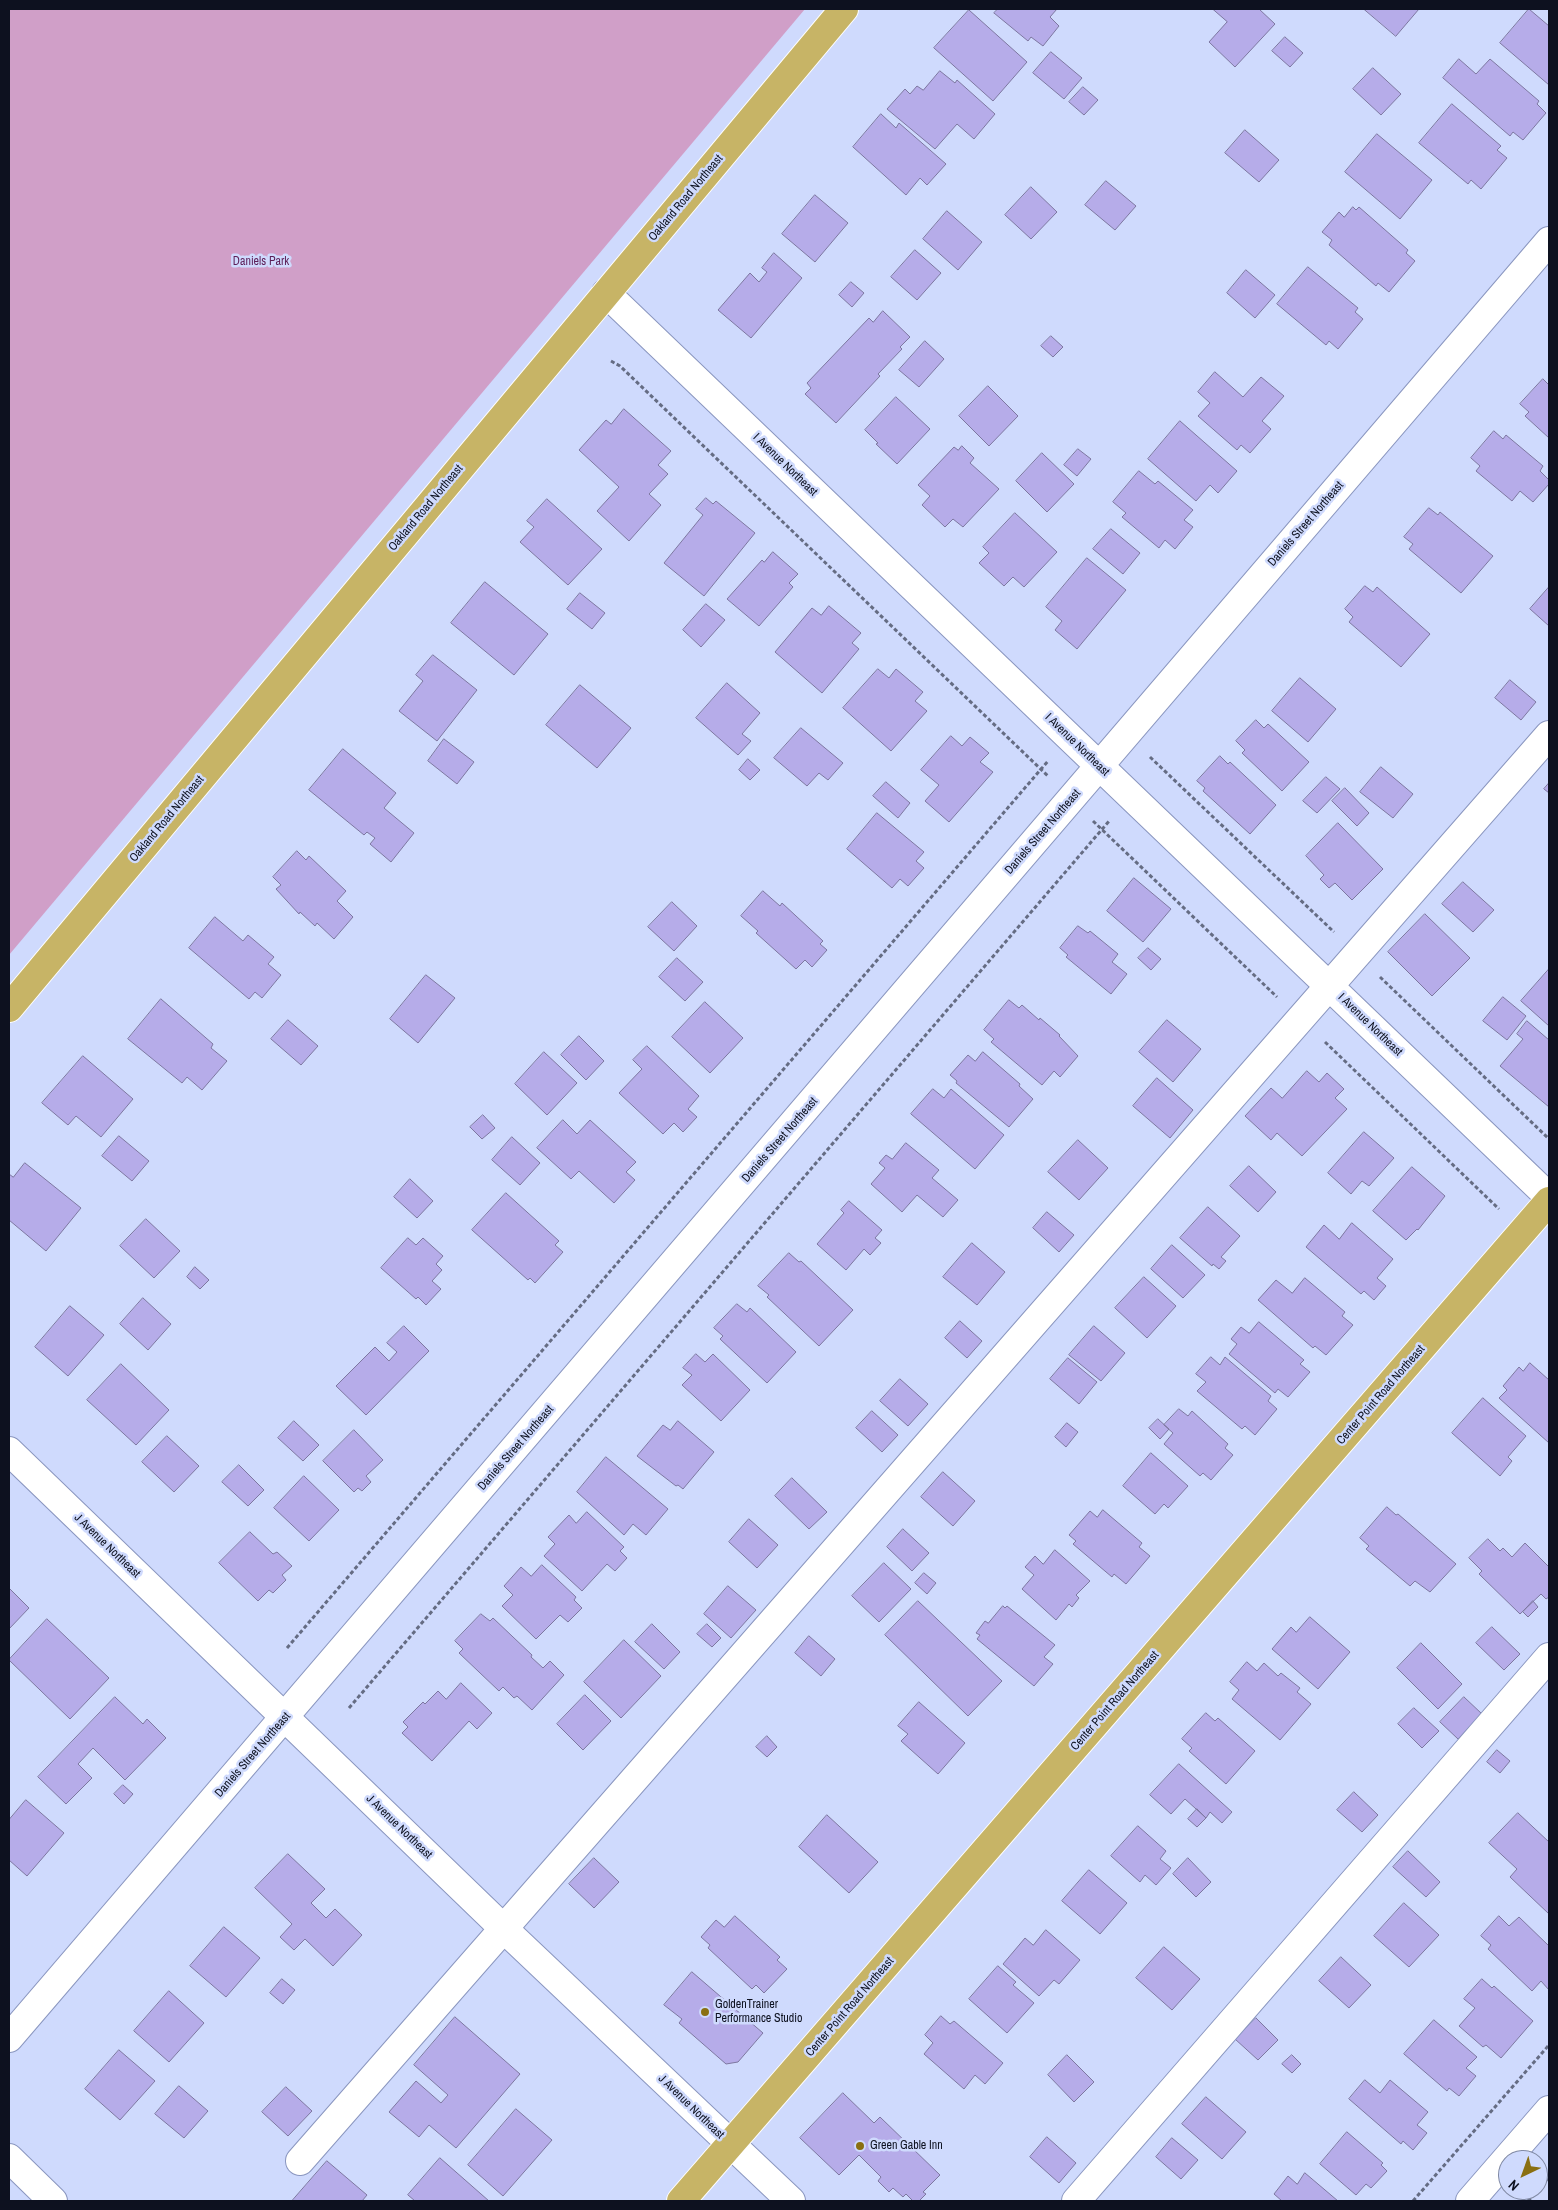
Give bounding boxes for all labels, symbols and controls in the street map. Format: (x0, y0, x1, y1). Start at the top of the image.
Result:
street label: Oakland Road Northeast (646, 152, 726, 244)
park label: Daniels Park (233, 255, 289, 269)
street label: I Avenue Northeast (750, 431, 820, 499)
street label: Oakland Road Northeast (386, 462, 466, 554)
street label: Daniels Street Northeast (1265, 479, 1347, 569)
street label: I Avenue Northeast (1042, 711, 1112, 779)
street label: Oakland Road Northeast (127, 773, 207, 865)
street label: Daniels Street Northeast (1002, 787, 1084, 877)
street label: I Avenue Northeast (1335, 991, 1405, 1059)
street label: Daniels Street Northeast (739, 1095, 821, 1185)
street label: Center Point Road Northeast (1334, 1342, 1428, 1448)
street label: Daniels Street Northeast (475, 1403, 557, 1493)
street label: J Avenue Northeast (71, 1511, 143, 1581)
street label: Center Point Road Northeast (1068, 1648, 1162, 1754)
street label: Daniels Street Northeast (212, 1710, 294, 1800)
street label: J Avenue Northeast (363, 1792, 435, 1862)
street label: Center Point Road Northeast (803, 1954, 897, 2060)
place label: GoldenTrainer Performance Studio (715, 1998, 803, 2026)
marker: GoldenTrainer Performance Studio (699, 2006, 711, 2018)
street label: J Avenue Northeast (655, 2072, 727, 2142)
place label: Green Gable Inn (870, 2139, 943, 2153)
marker: Green Gable Inn (854, 2140, 866, 2152)
north arrow (1498, 2150, 1548, 2200)
text: N (1505, 2176, 1523, 2195)

